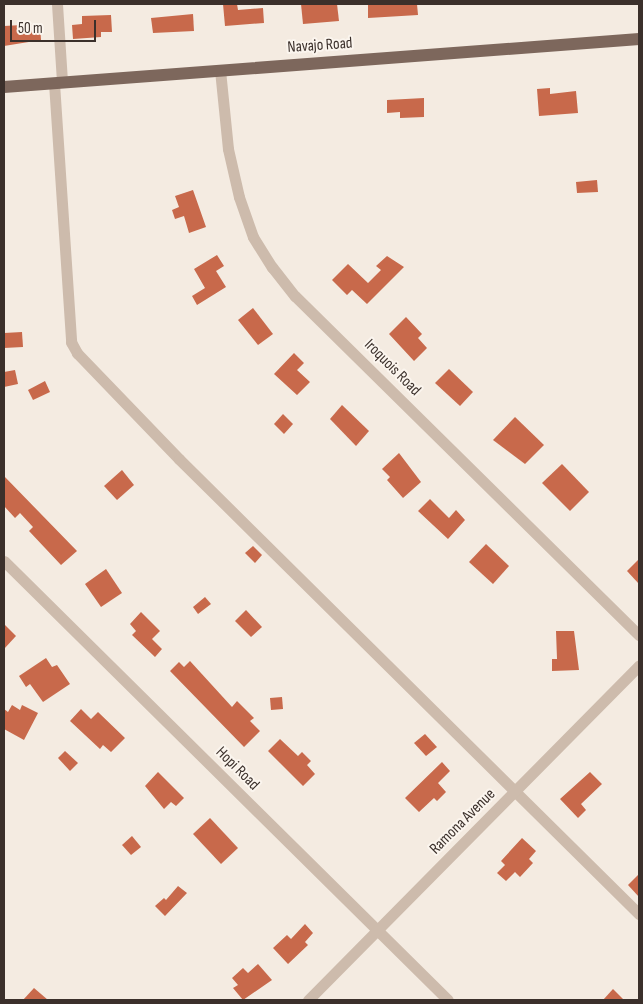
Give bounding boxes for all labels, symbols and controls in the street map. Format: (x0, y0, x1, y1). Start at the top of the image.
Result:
scale bar (12, 10, 99, 42)
text: 50 m (18, 19, 43, 38)
street label: Navajo Road (287, 34, 353, 58)
street label: Iroquois Road (360, 336, 424, 400)
street label: Hopi Road (211, 743, 263, 795)
street label: Ramona Avenue (426, 785, 500, 859)

